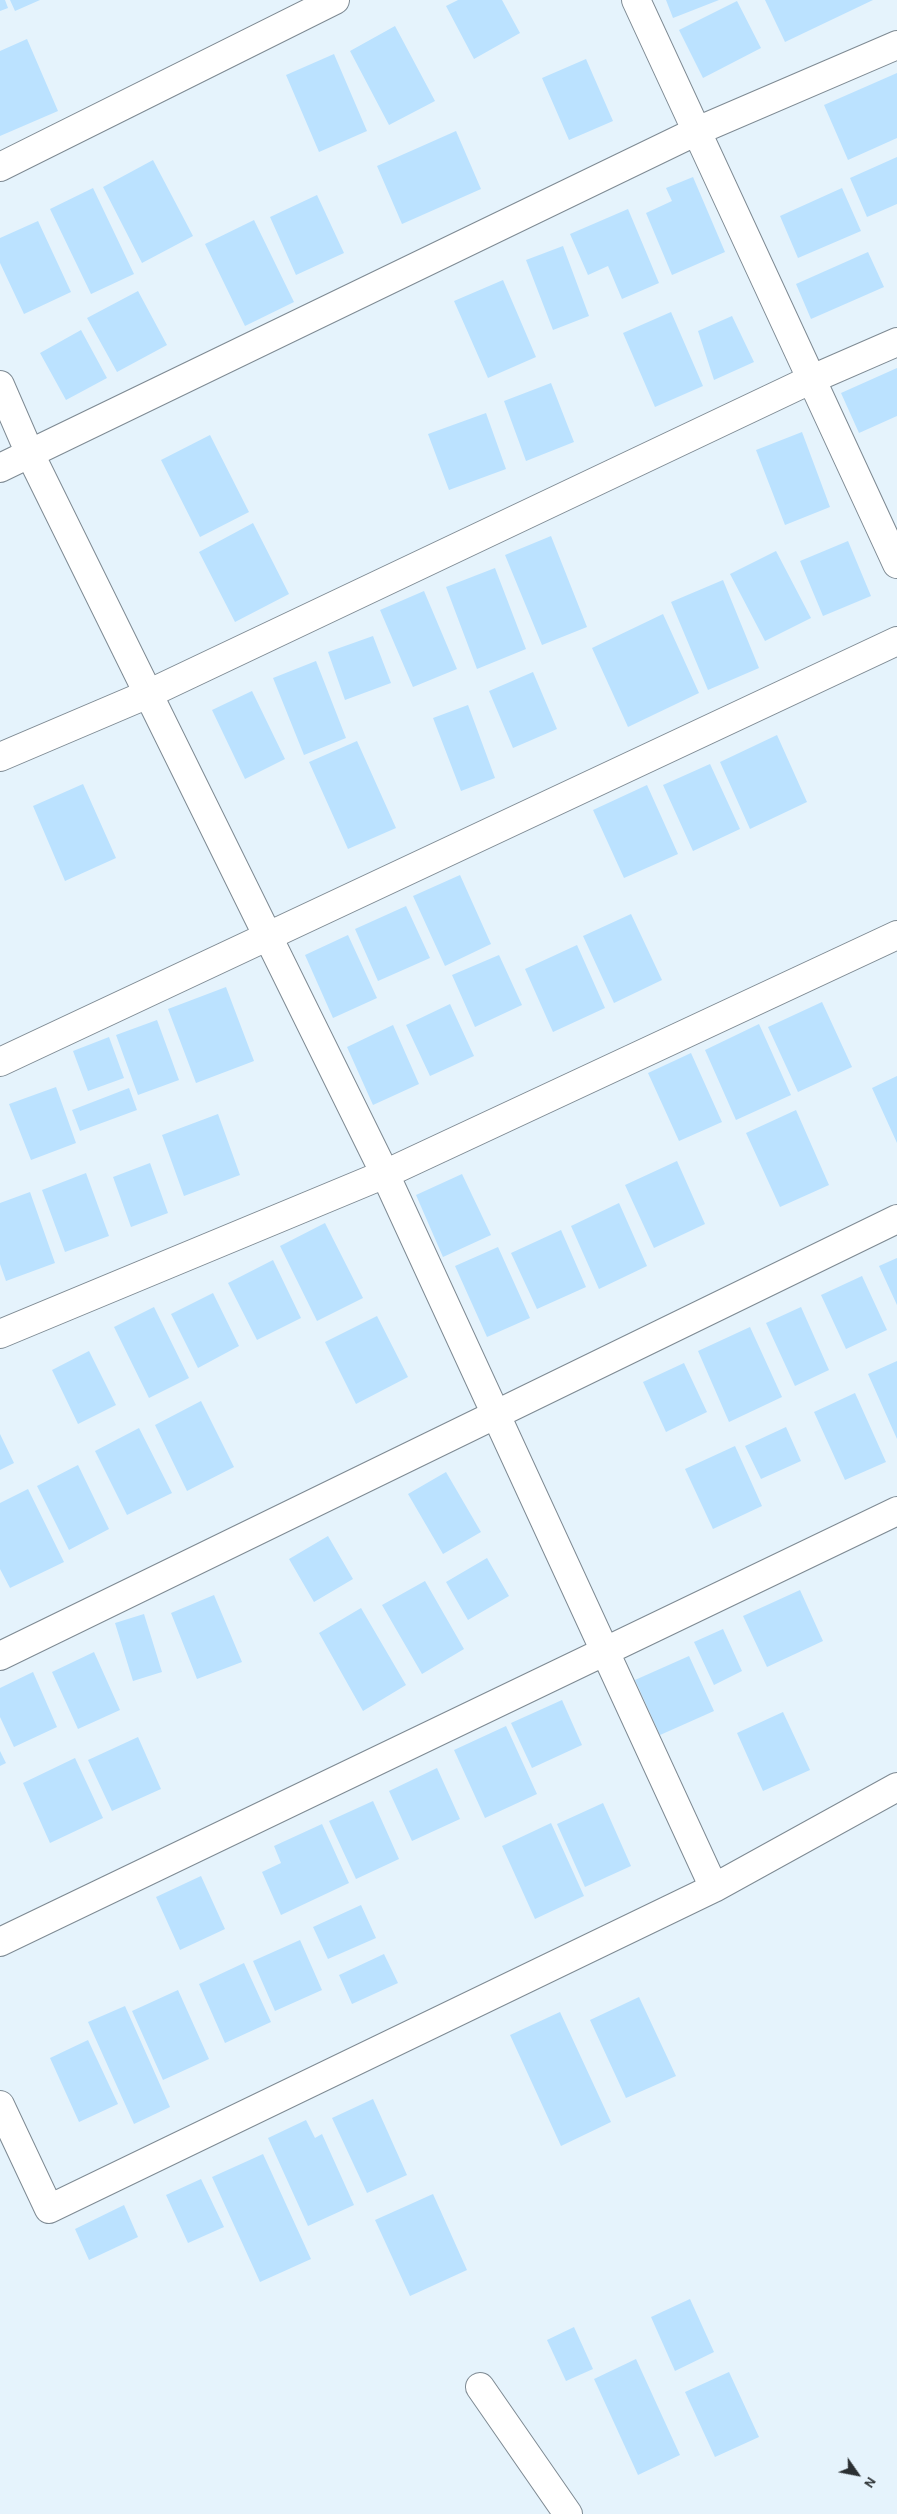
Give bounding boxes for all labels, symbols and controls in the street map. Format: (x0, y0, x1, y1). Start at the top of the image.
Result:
north arrow (832, 2449, 882, 2499)
text: N (860, 2474, 880, 2491)

